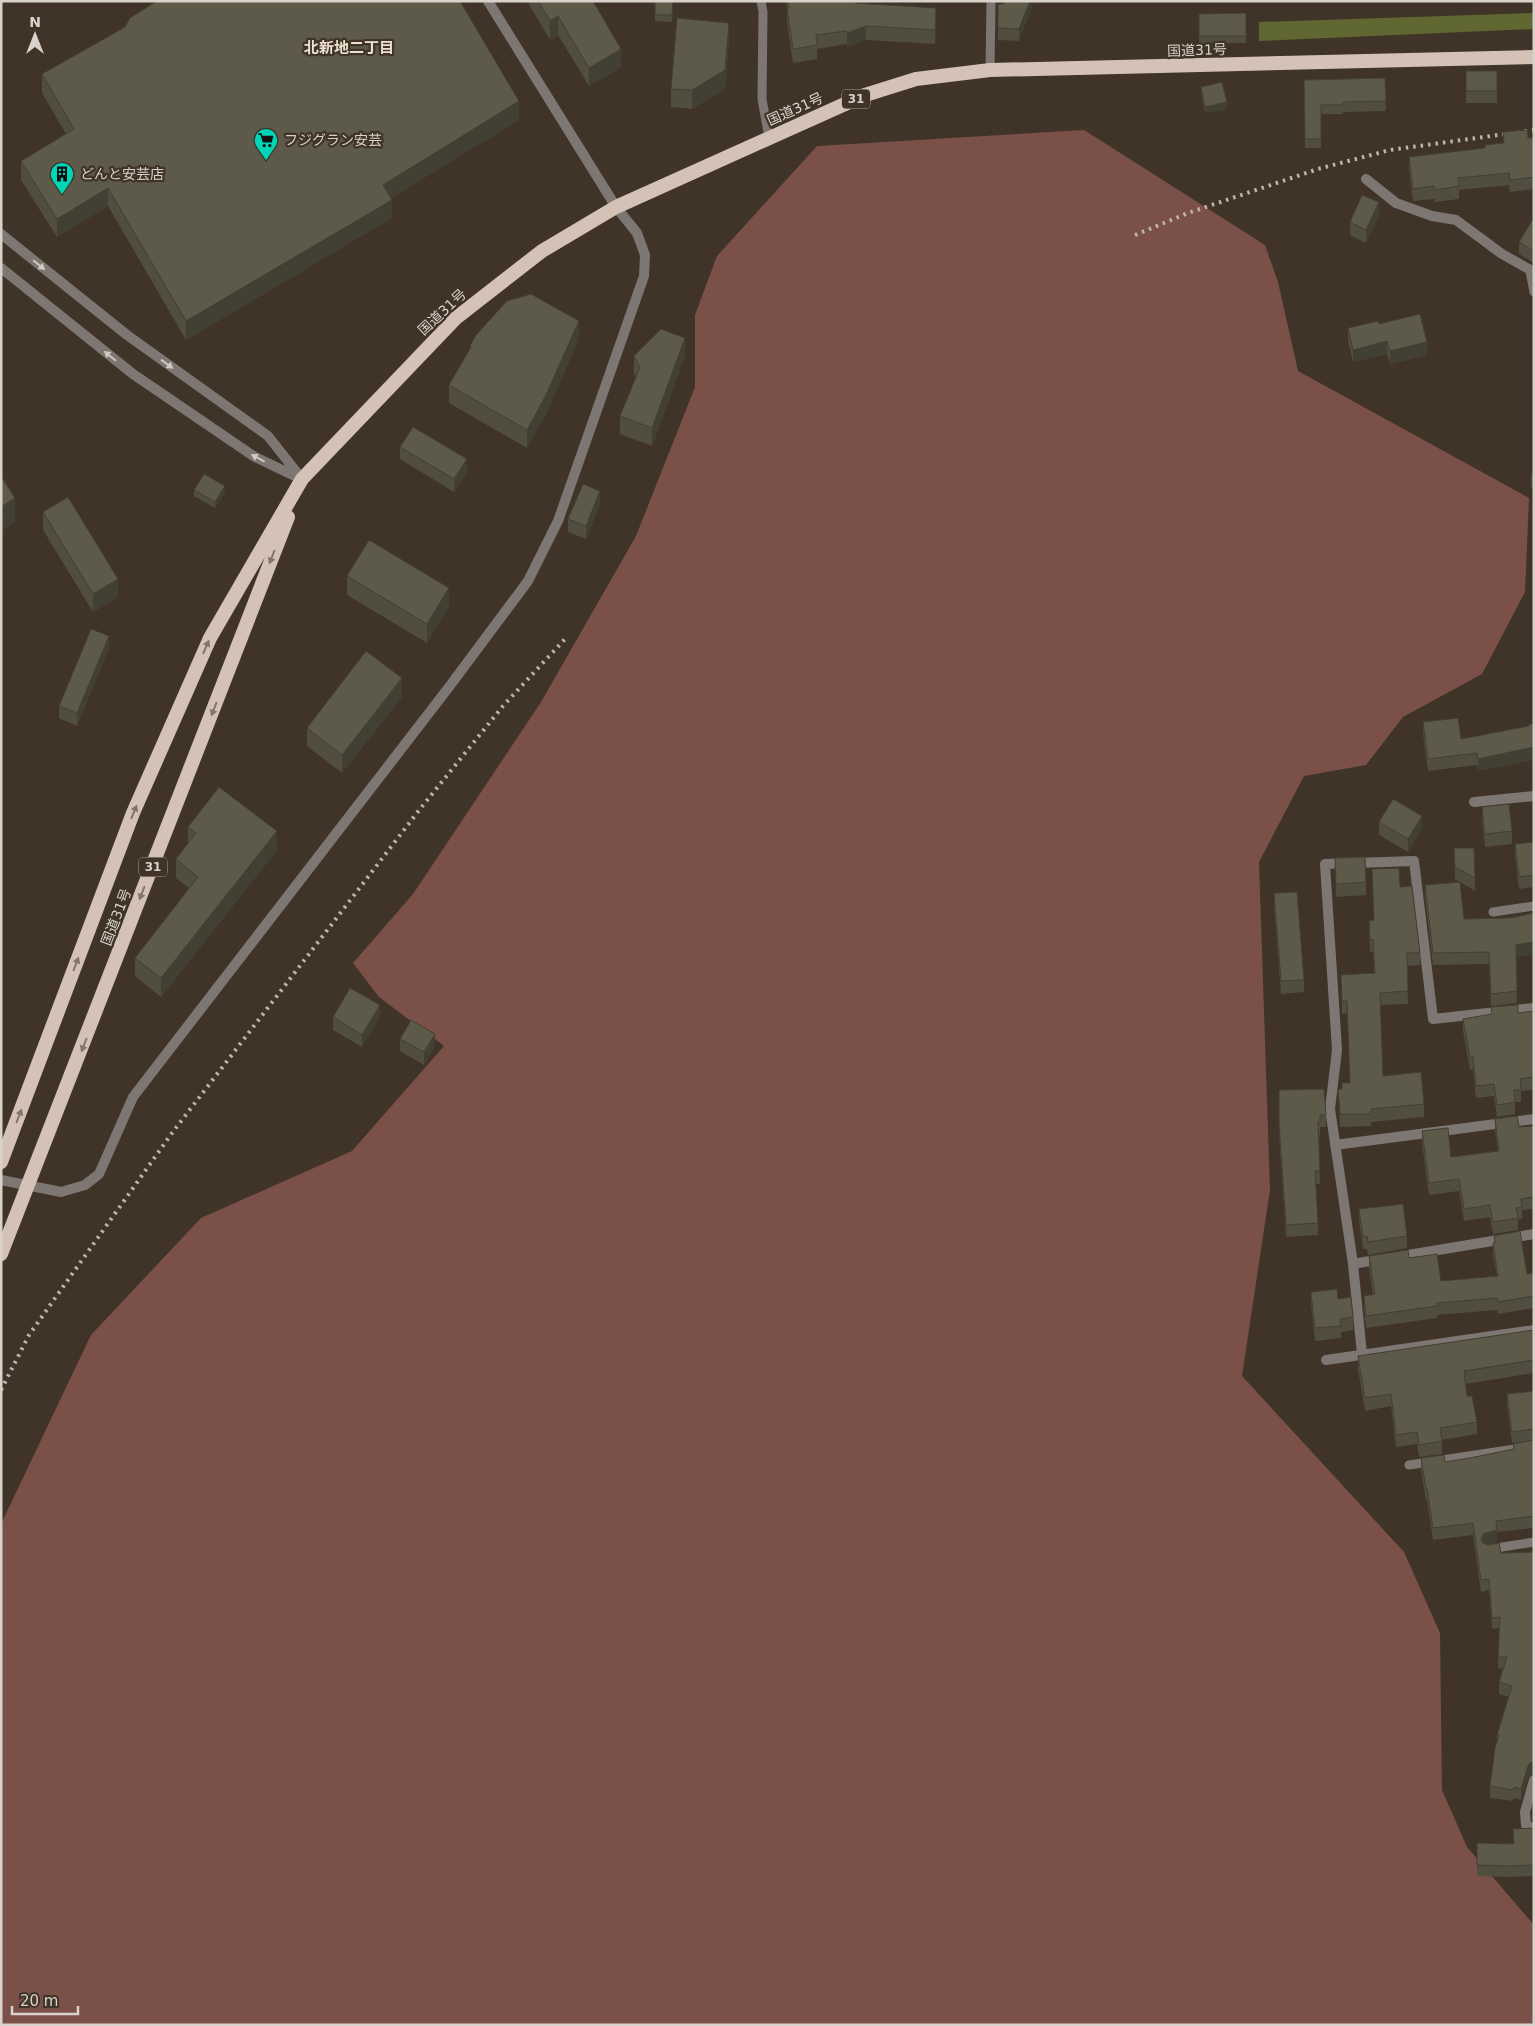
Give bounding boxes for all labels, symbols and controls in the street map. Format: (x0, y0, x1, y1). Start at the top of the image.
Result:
north arrow (10, 10, 60, 60)
text: N (29, 14, 41, 30)
district label: 北新地二丁目 (304, 39, 394, 57)
street label: 国道31号 (1167, 41, 1227, 59)
street label: 国道31号 (764, 90, 826, 128)
road number: 31 (842, 90, 870, 108)
supermarket icon: フジグラン安芸 (253, 127, 279, 161)
place label: フジグラン安芸 (284, 132, 382, 148)
building icon: どんと安芸店 (49, 161, 75, 195)
place label: どんと安芸店 (80, 166, 164, 182)
one-way arrow (32, 259, 45, 270)
street label: 国道31号 (415, 286, 469, 338)
one-way arrow (104, 351, 117, 362)
one-way arrow (160, 359, 173, 370)
one-way arrow (251, 454, 266, 462)
one-way arrow (268, 550, 276, 565)
one-way arrow (202, 640, 210, 654)
one-way arrow (210, 702, 218, 717)
one-way arrow (130, 805, 138, 819)
road number: 31 (139, 858, 167, 876)
street label: 国道31号 (98, 886, 134, 948)
one-way arrow (138, 886, 146, 900)
one-way arrow (72, 956, 80, 971)
one-way arrow (79, 1037, 87, 1052)
one-way arrow (15, 1108, 23, 1123)
scale bar (12, 1984, 79, 2016)
text: 20 m (20, 1992, 58, 2010)

